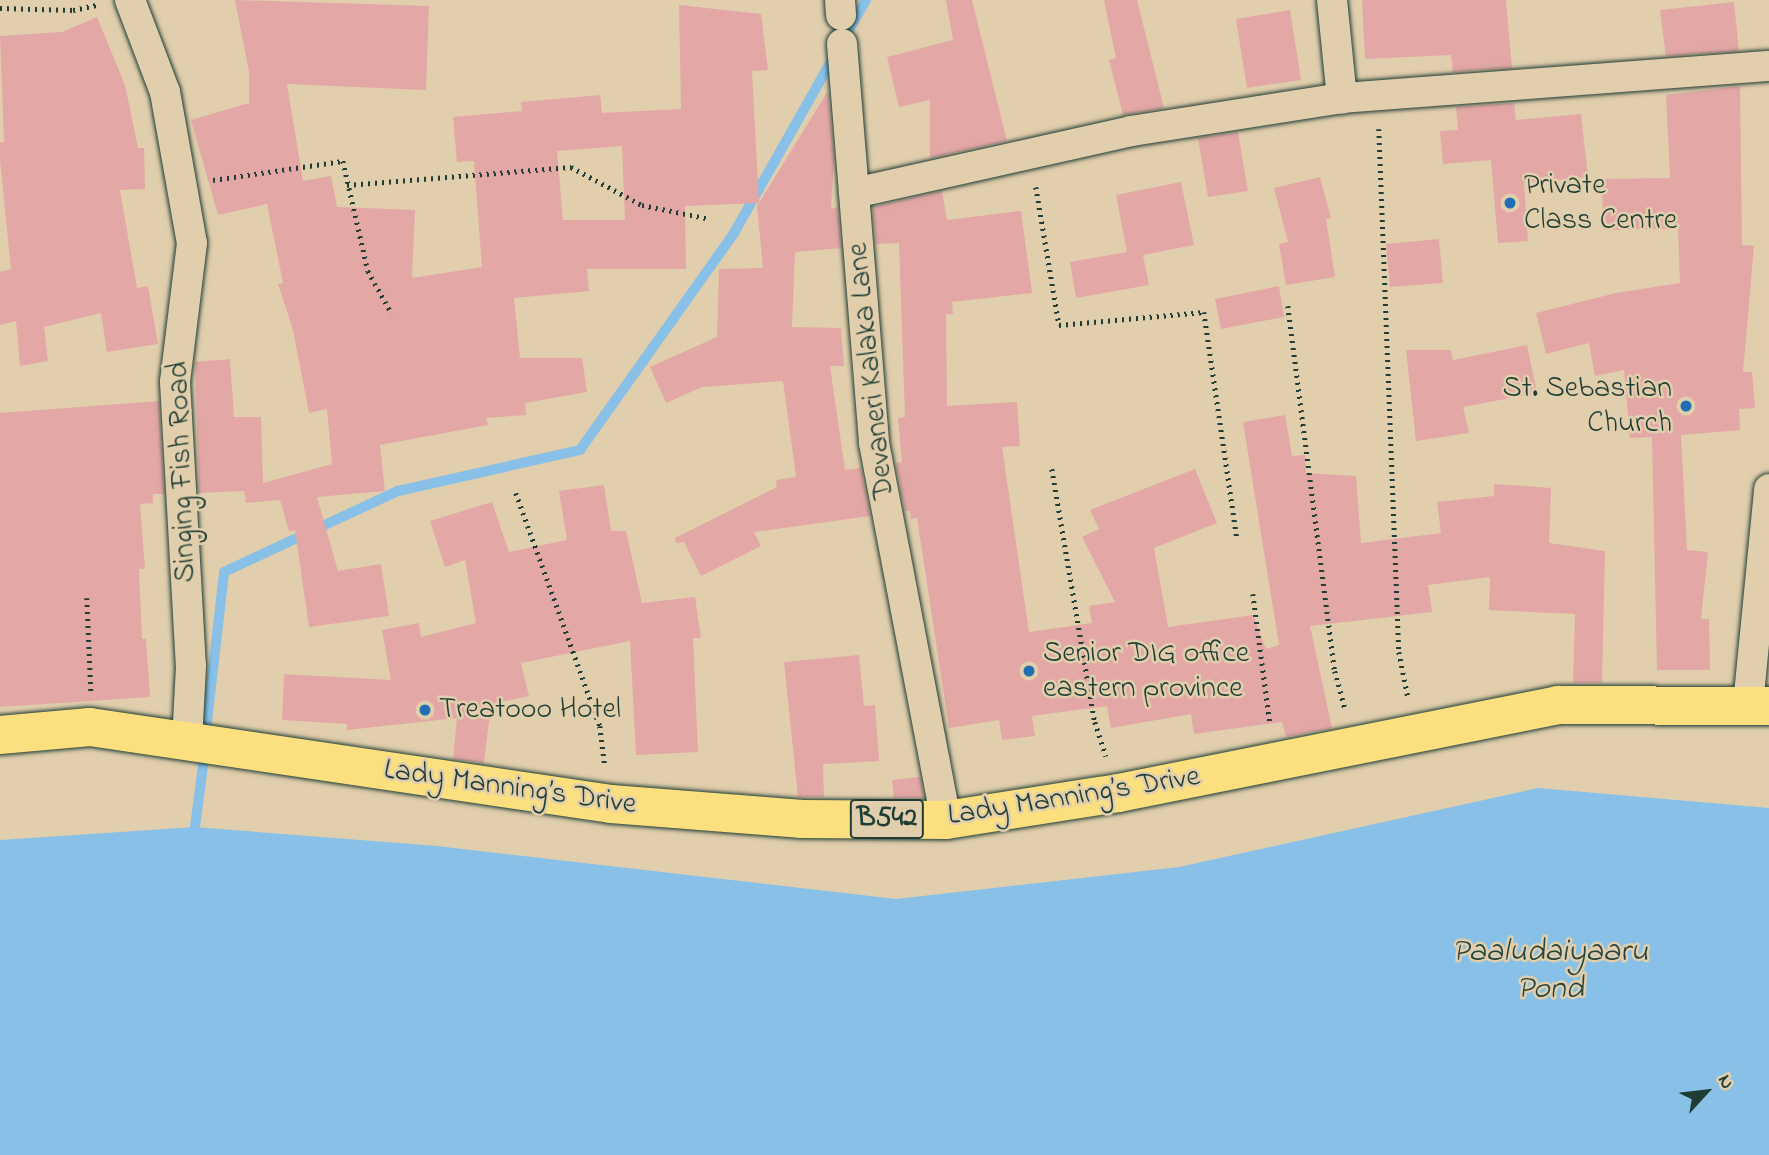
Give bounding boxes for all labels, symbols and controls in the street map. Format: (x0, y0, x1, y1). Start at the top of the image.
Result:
place label: Private Class Centre (1524, 168, 1677, 238)
marker: Private Class Centre (1502, 195, 1518, 211)
street label: Devaneri Kalaka Lane (841, 241, 903, 501)
street label: Singing Fish Road (161, 361, 205, 583)
place label: St. Sebastian Church (1503, 371, 1672, 442)
marker: St. Sebastian Church (1678, 398, 1694, 414)
place label: Senior DIG office eastern province (1043, 636, 1249, 706)
marker: Senior DIG office eastern province (1021, 663, 1037, 679)
place label: Treatooo Hotel (439, 692, 621, 728)
marker: Treatooo Hotel (417, 702, 433, 718)
street label: Lady Manning’s Drive (381, 752, 639, 824)
street label: Lady Manning’s Drive (945, 759, 1203, 835)
road number: B542 (848, 794, 926, 844)
water label: Paaludaiyaaru Pond (1452, 935, 1648, 1010)
north arrow (1671, 1057, 1741, 1127)
text: N (1710, 1070, 1740, 1094)

